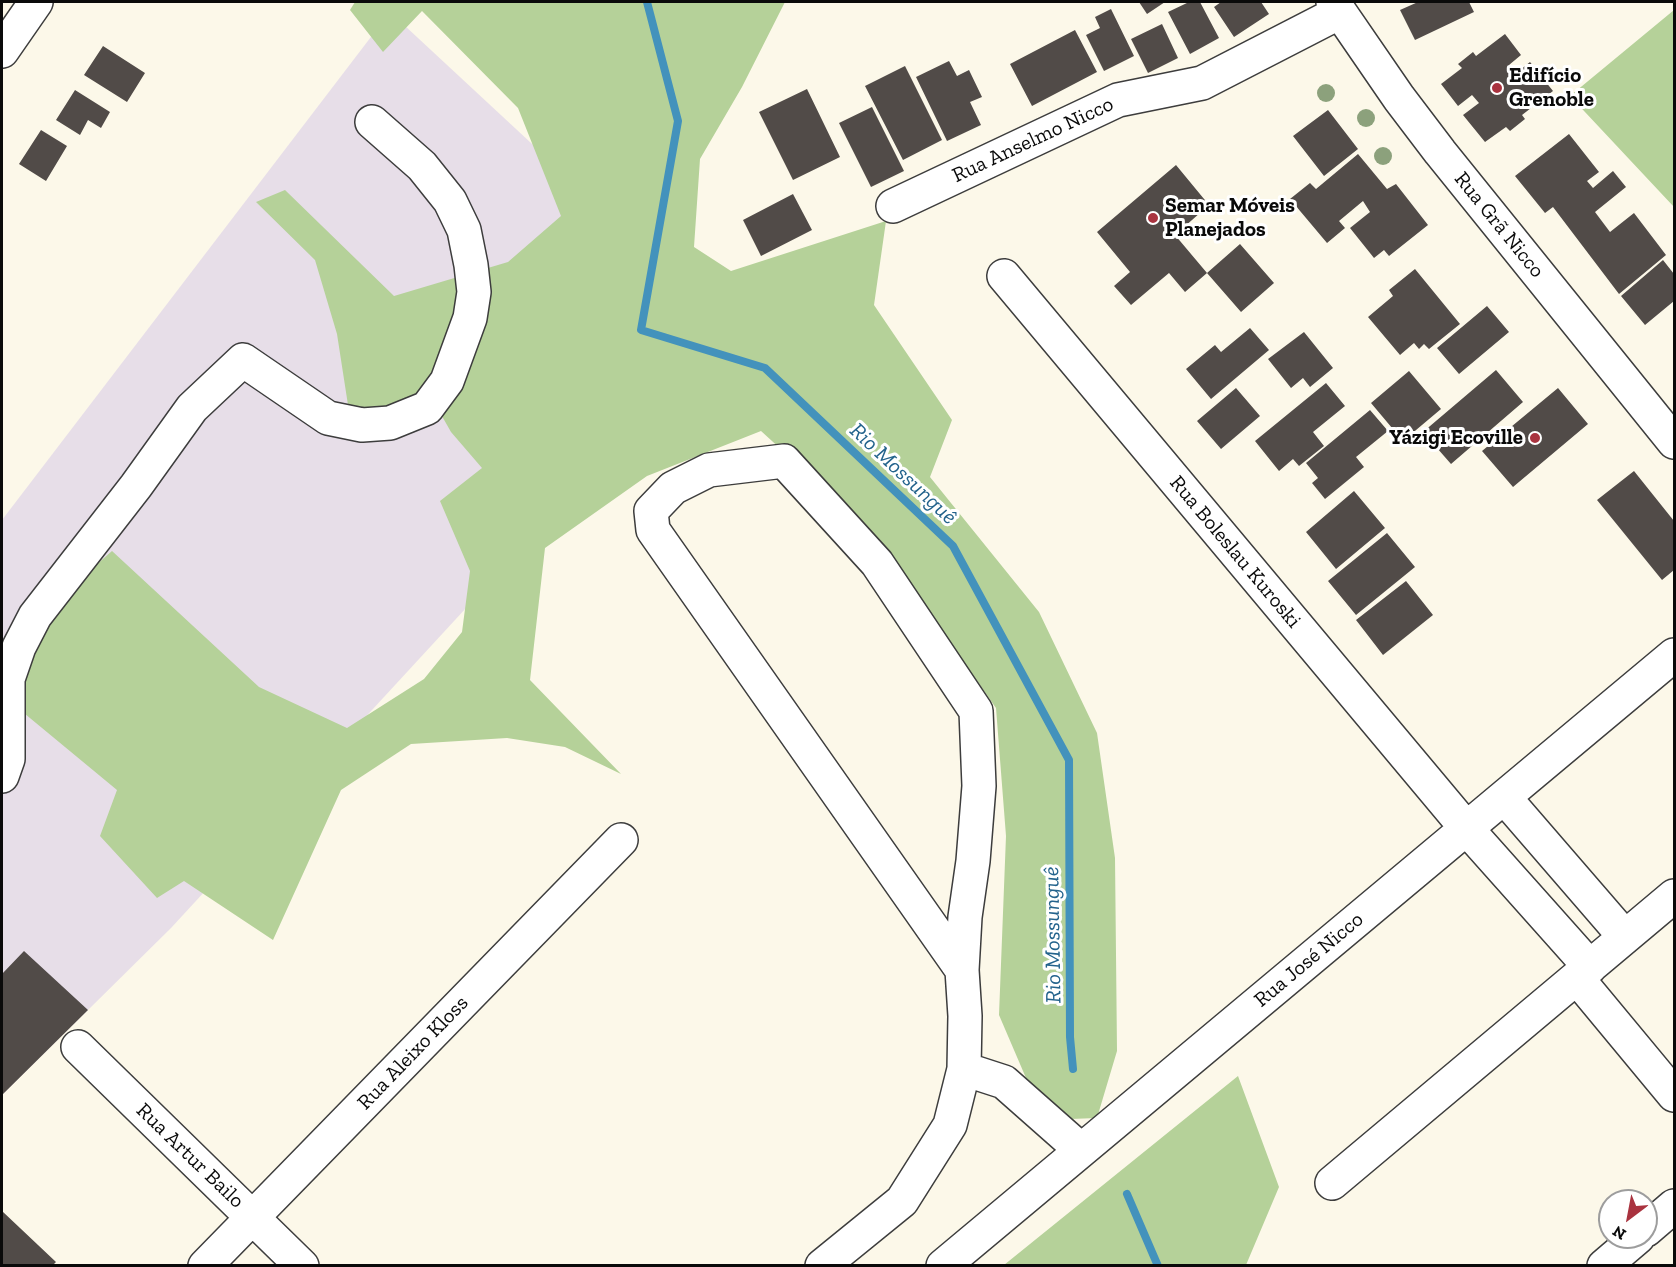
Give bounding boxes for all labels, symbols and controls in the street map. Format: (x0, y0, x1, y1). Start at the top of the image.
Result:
place label: Edifício Grenoble (1509, 63, 1594, 113)
marker: Edifício Grenoble (1490, 81, 1504, 95)
street label: Rua Anselmo Nicco (948, 92, 1118, 188)
street label: Rua Grã Nicco (1449, 167, 1549, 283)
place label: Semar Móveis Planejados (1165, 193, 1295, 243)
marker: Semar Móveis Planejados (1146, 211, 1160, 225)
water label: Rio Mossunguê (844, 418, 962, 530)
place label: Yázigi Ecoville (1389, 425, 1523, 451)
marker: Yázigi Ecoville (1528, 431, 1542, 445)
street label: Rua Boleslau Kuroski (1164, 471, 1306, 633)
water label: Rio Mossunguê (1039, 866, 1067, 1004)
street label: Rua José Nicco (1249, 907, 1369, 1013)
street label: Rua Aleixo Kloss (352, 991, 474, 1115)
street label: Rua Artur Bailo (131, 1098, 249, 1214)
north arrow (1598, 1189, 1658, 1249)
text: N (1609, 1222, 1629, 1244)

